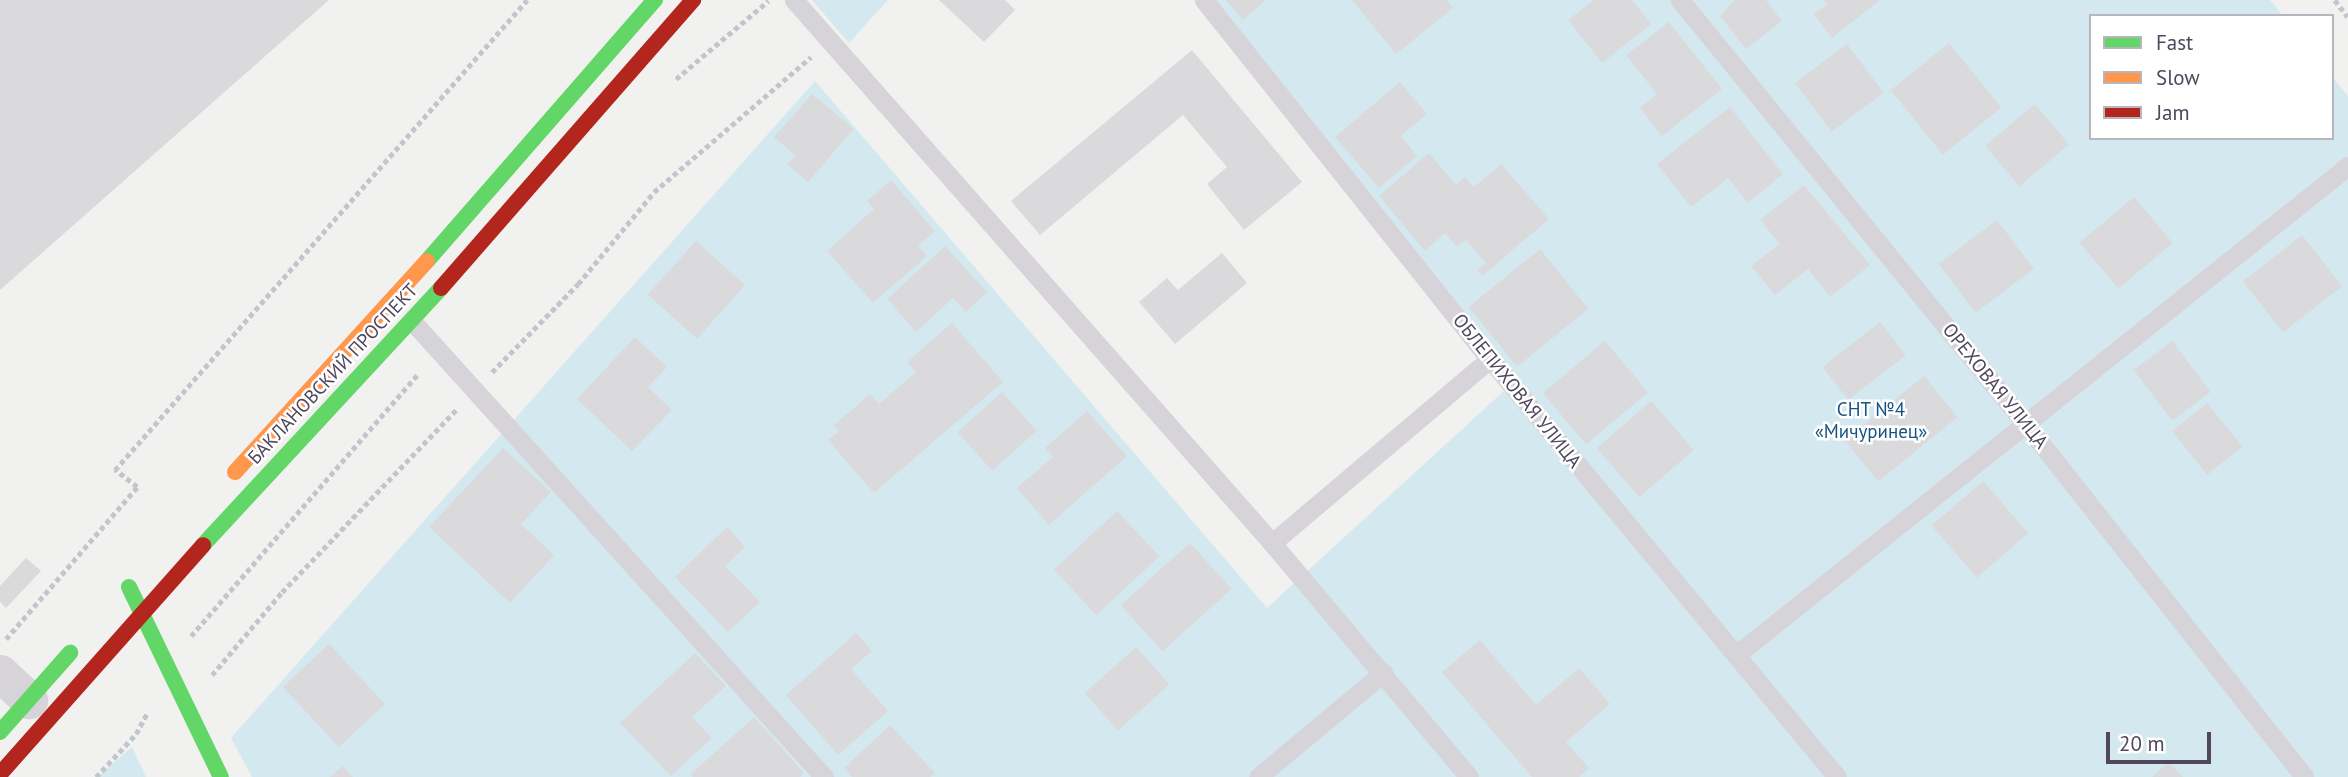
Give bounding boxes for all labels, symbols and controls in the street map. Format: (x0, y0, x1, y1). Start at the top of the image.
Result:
legend (2089, 14, 2334, 140)
text: Fast (2156, 29, 2193, 56)
text: Slow (2156, 64, 2200, 91)
text: Jam (2156, 99, 2190, 126)
street label: БАКЛАНОВСКИЙ ПРОСПЕКТ (243, 279, 423, 469)
street label: ОБЛЕПИХОВАЯ УЛИЦА (1448, 309, 1586, 473)
street label: ОРЕХОВАЯ УЛИЦА (1937, 319, 2053, 453)
park label: СНТ №4 «Мичуринец» (1815, 399, 1927, 443)
scale bar (2110, 718, 2215, 762)
text: 20 m (2119, 730, 2165, 757)

